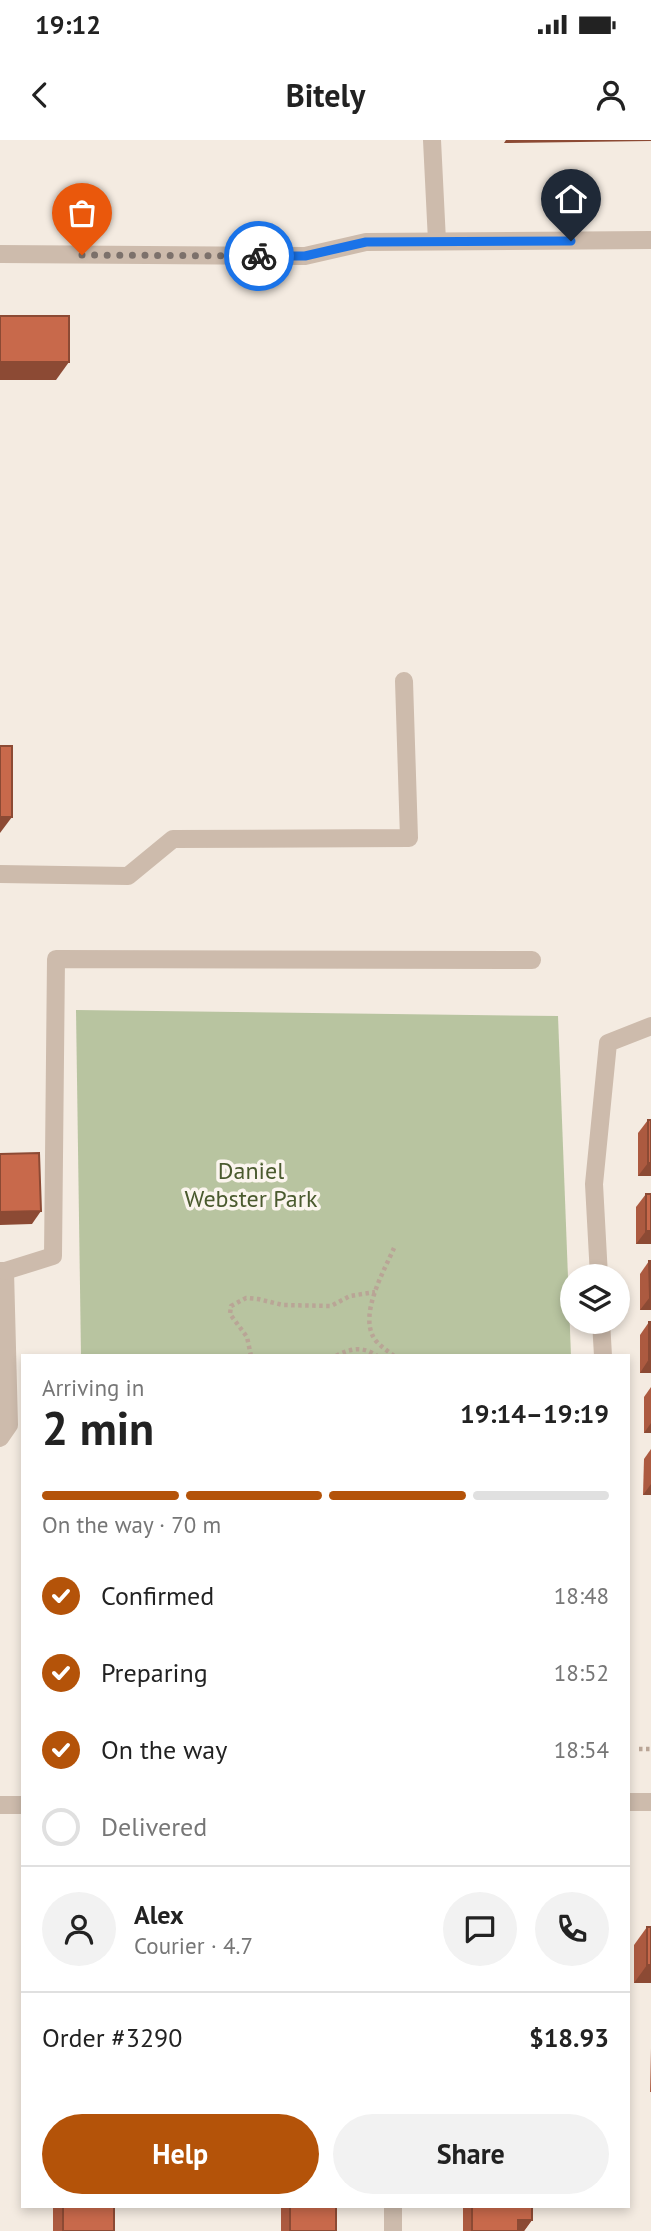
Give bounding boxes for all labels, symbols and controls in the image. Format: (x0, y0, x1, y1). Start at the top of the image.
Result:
text: 19:12 (35, 8, 101, 41)
text: Bitely (286, 74, 365, 116)
icon: back (21, 76, 59, 114)
icon: person (592, 76, 630, 114)
pin (541, 169, 601, 241)
icon: home (552, 180, 590, 218)
pin (52, 183, 112, 255)
icon: bag (63, 194, 101, 232)
courier (224, 221, 294, 291)
icon: bike (240, 237, 278, 275)
park label: Daniel Webster Park (185, 1155, 318, 1214)
map controls (560, 1264, 630, 1334)
button: layers (560, 1264, 630, 1334)
text: Arriving in (42, 1373, 144, 1402)
text: 19:14–19:19 (460, 1397, 609, 1430)
text: 2 min (42, 1398, 154, 1458)
text: On the way · 70 m (42, 1510, 221, 1539)
icon: check (42, 1577, 80, 1615)
text: Confirmed (101, 1579, 214, 1612)
text: 18:48 (554, 1581, 609, 1610)
icon: check (42, 1654, 80, 1692)
text: Preparing (101, 1656, 208, 1689)
text: 18:52 (554, 1658, 609, 1687)
icon: check (42, 1731, 80, 1769)
text: On the way (101, 1733, 227, 1766)
text: 18:54 (554, 1735, 609, 1764)
text: Delivered (101, 1810, 207, 1843)
button: person (42, 1892, 116, 1966)
button: chat (443, 1892, 517, 1966)
button: phone (535, 1892, 609, 1966)
text: Alex (134, 1898, 184, 1931)
text: Courier · 4.7 (134, 1931, 253, 1960)
text: Order #3290 (42, 2021, 182, 2054)
text: $18.93 (529, 2021, 609, 2054)
button: Help (42, 2114, 319, 2194)
button: Share (333, 2114, 609, 2194)

